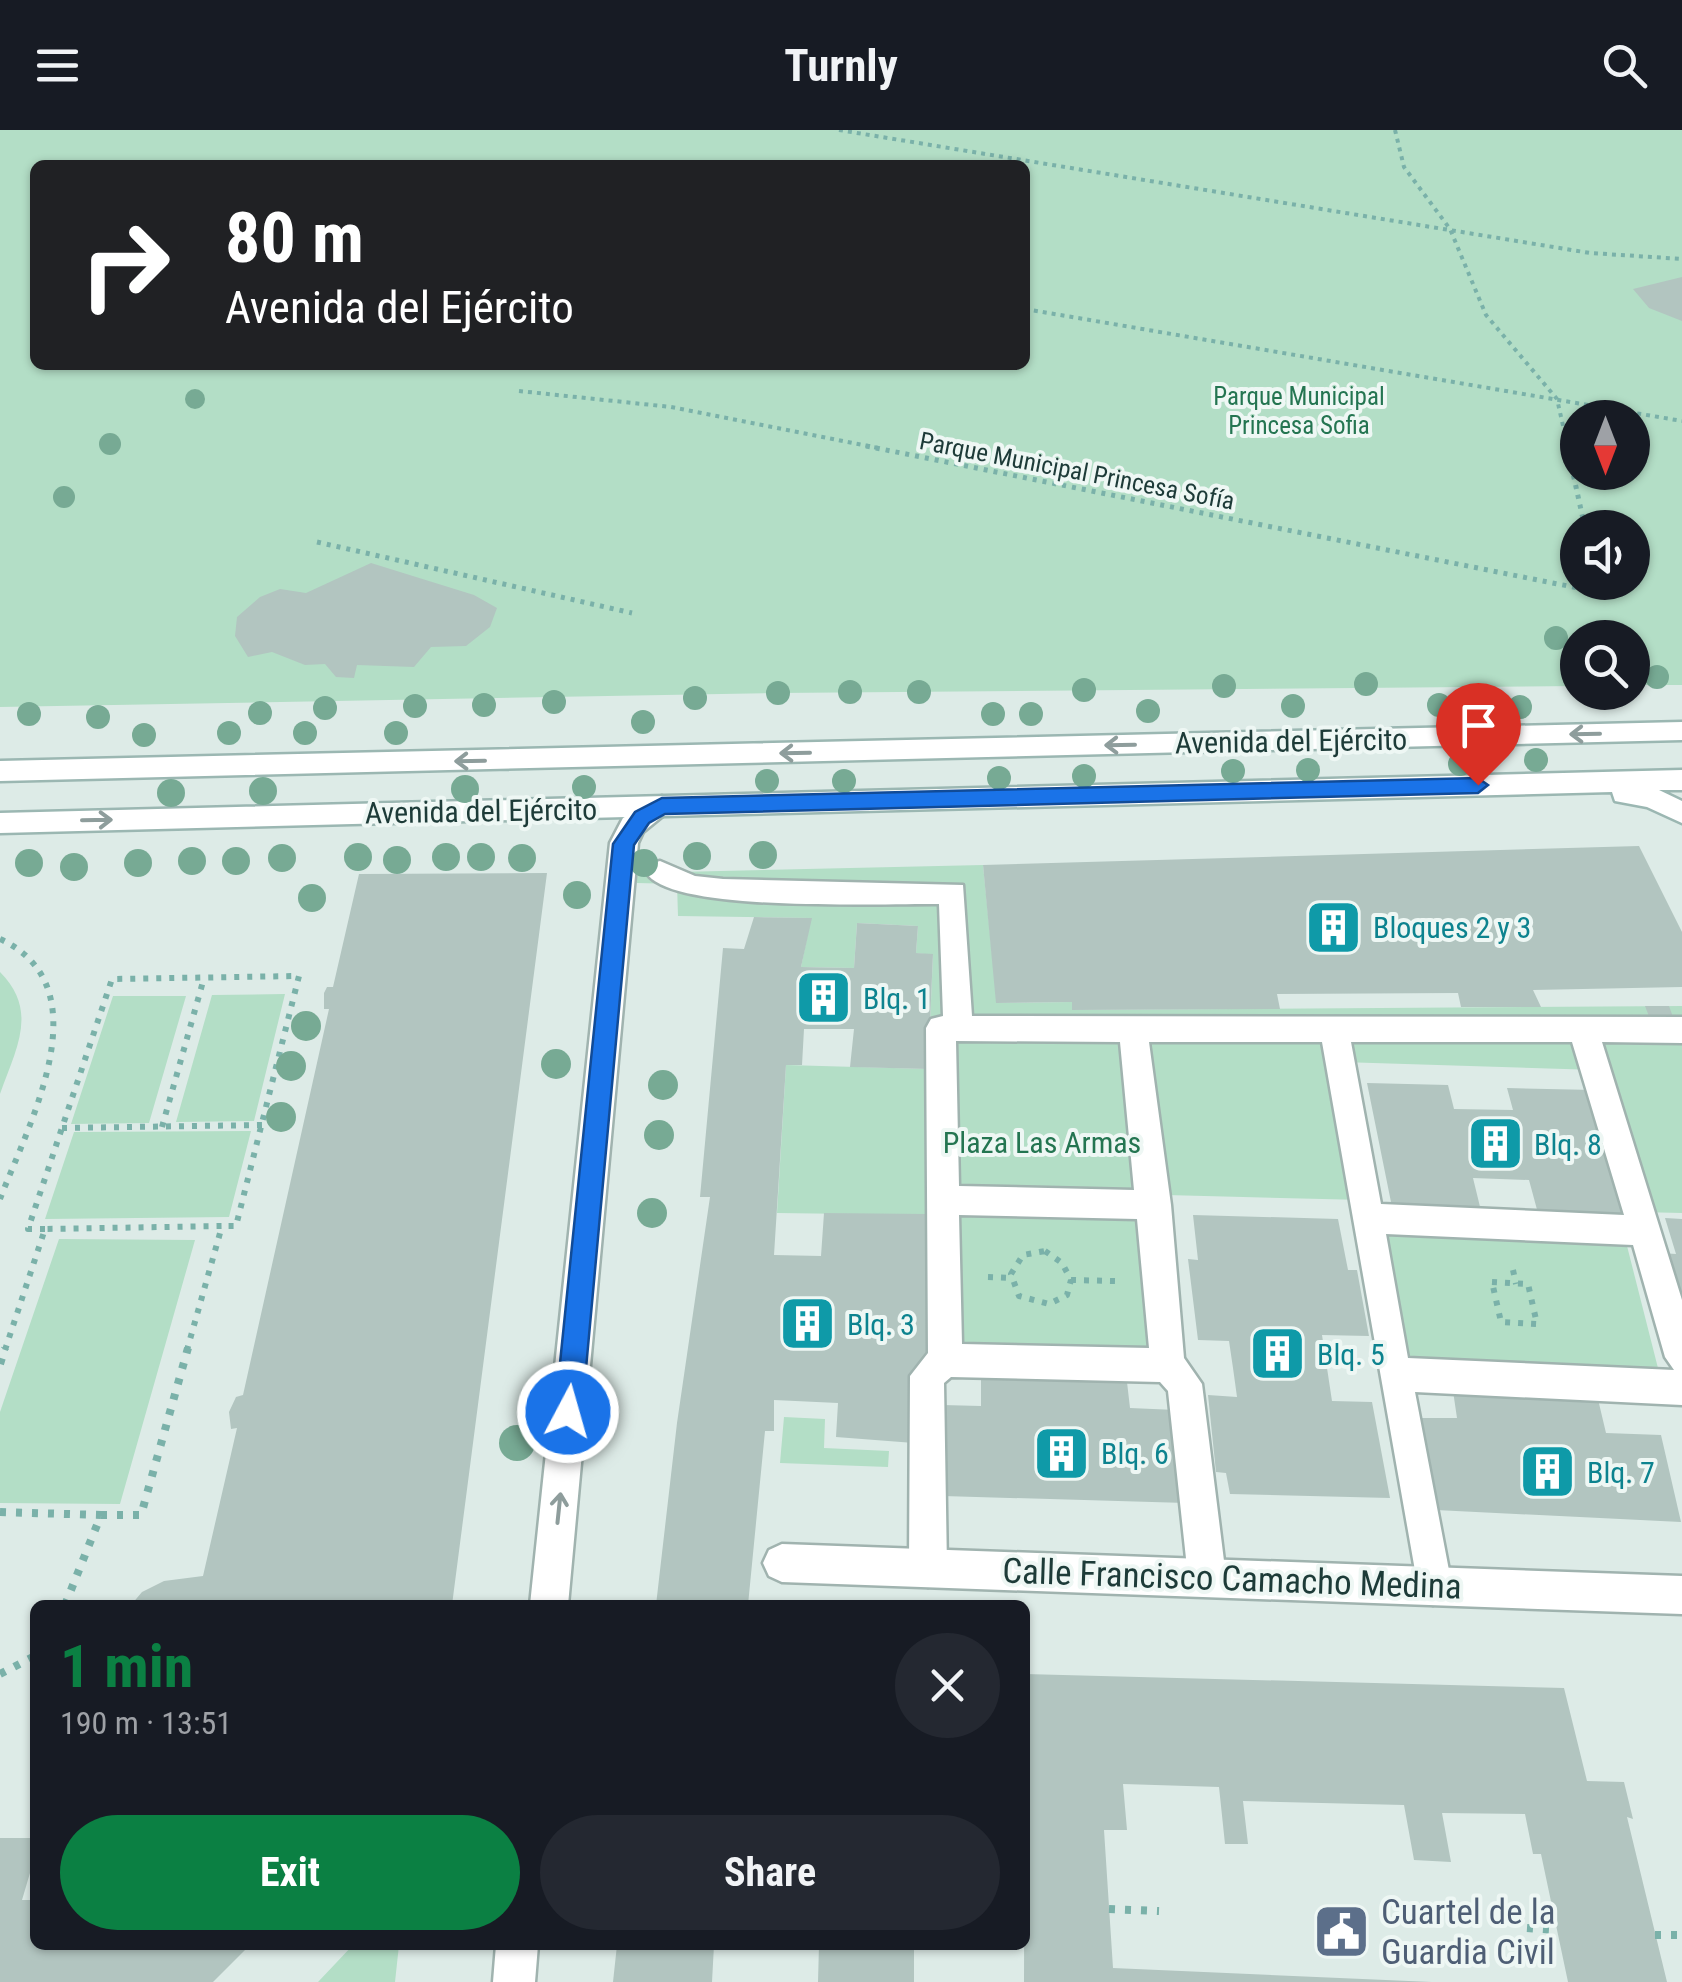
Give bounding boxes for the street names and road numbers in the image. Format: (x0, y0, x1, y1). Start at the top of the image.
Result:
street label: Parque Municipal Princesa Sofía (917, 426, 1237, 516)
street label: Avenida del Ejército (1174, 721, 1408, 761)
street label: Avenida del Ejército (364, 791, 598, 831)
street label: Calle Francisco Camacho Medina (1002, 1550, 1462, 1608)

